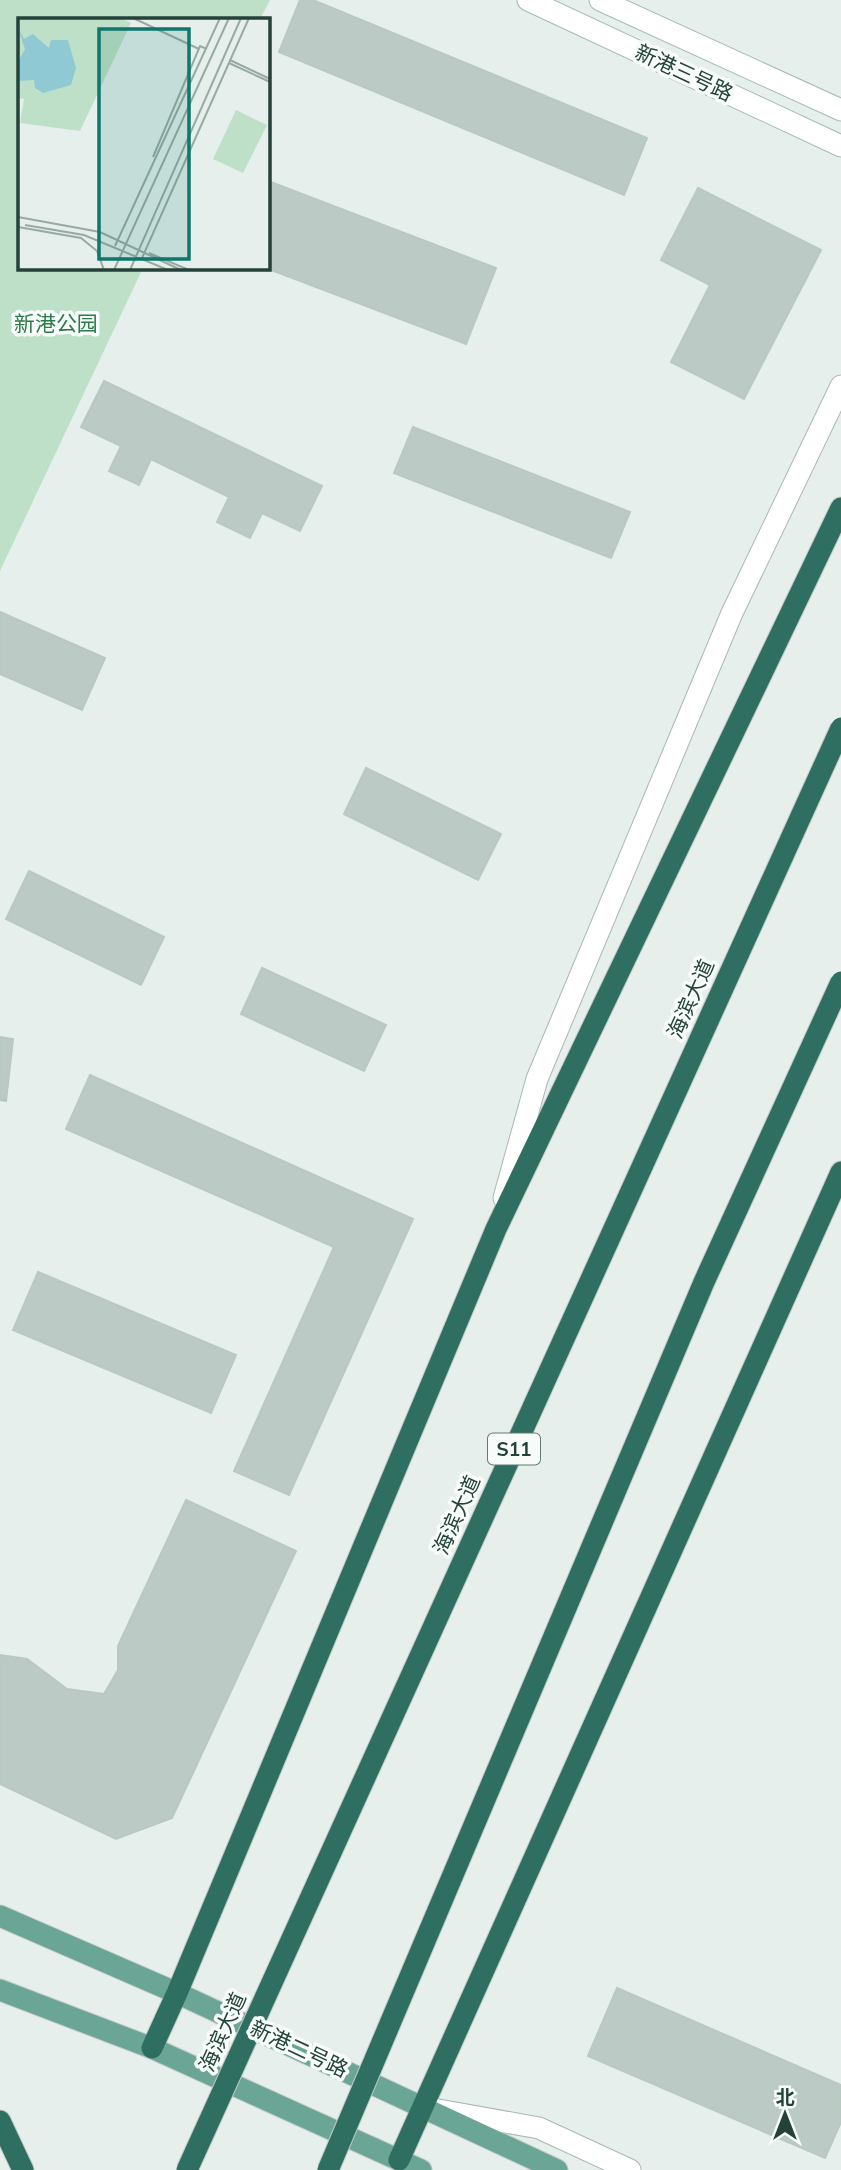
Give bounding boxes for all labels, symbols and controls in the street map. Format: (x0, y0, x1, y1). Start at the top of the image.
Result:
inset map (18, 18, 270, 270)
street label: 新港三号路 (631, 38, 737, 106)
park label: 新港公园 (14, 310, 98, 336)
street label: 海滨大道 (661, 955, 719, 1042)
road number: S11 (488, 1434, 540, 1464)
street label: 海滨大道 (427, 1471, 485, 1558)
street label: 海滨大道 (193, 1988, 251, 2075)
street label: 新港二号路 (246, 2014, 352, 2082)
north arrow (750, 2079, 820, 2149)
text: 北 (775, 2085, 795, 2109)

